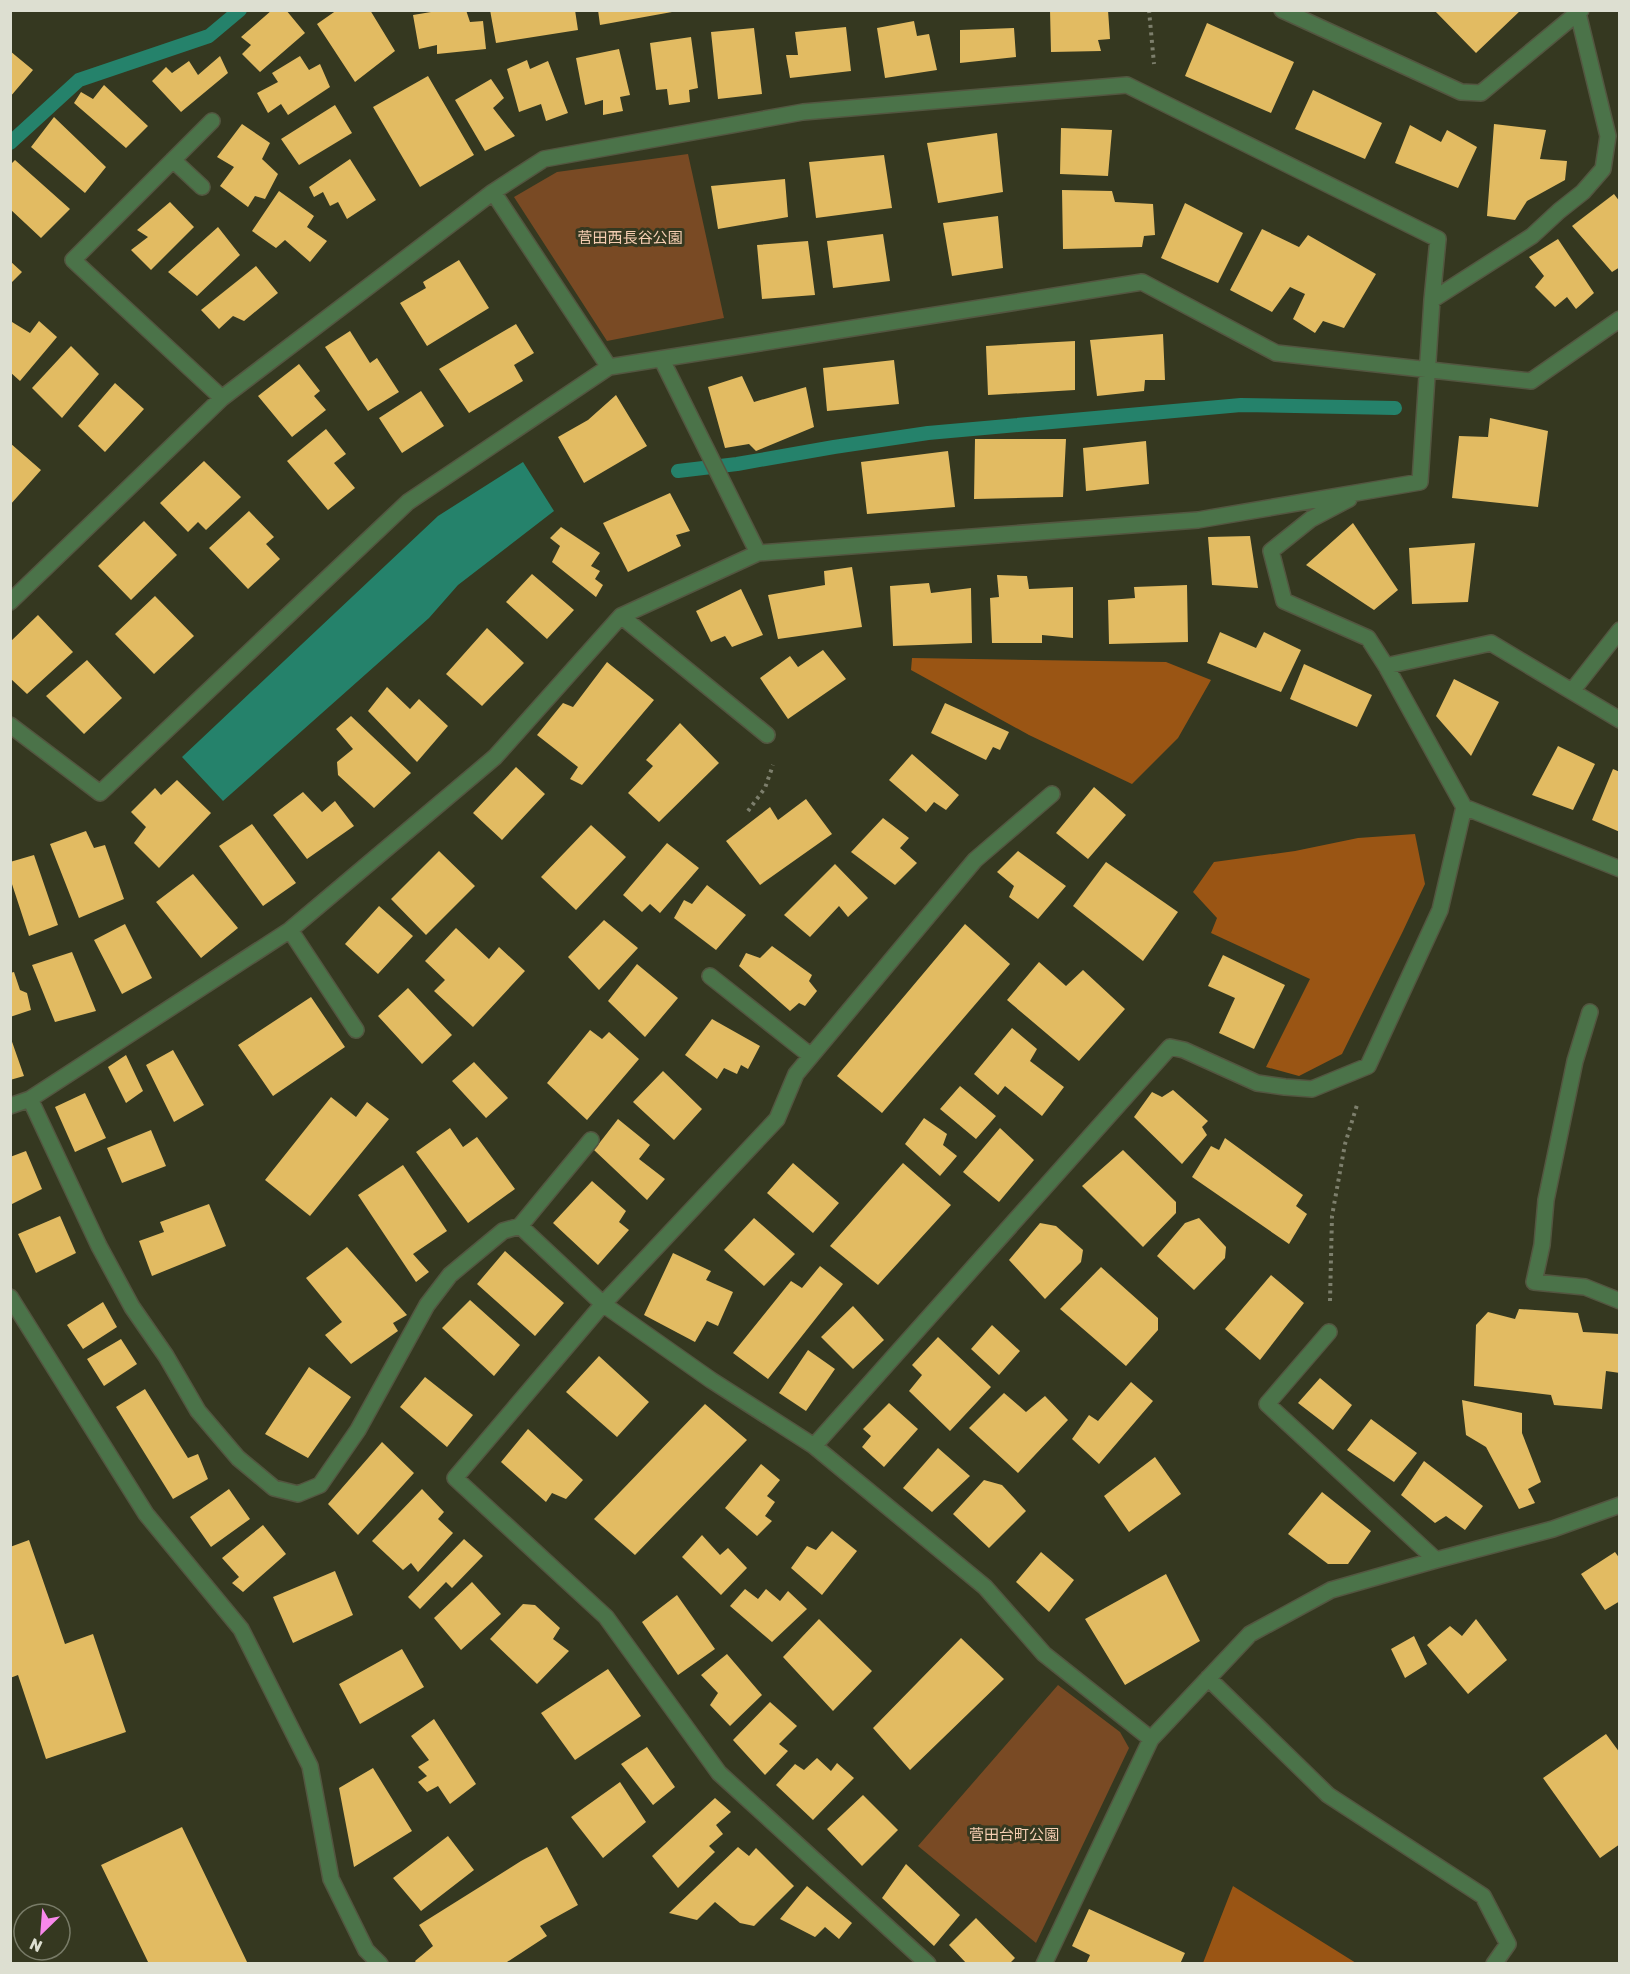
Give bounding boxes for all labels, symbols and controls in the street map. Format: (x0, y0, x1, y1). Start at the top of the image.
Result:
park label: 菅田西長谷公園 (577, 229, 683, 247)
park label: 菅田台町公園 (969, 1826, 1059, 1844)
north arrow (12, 1902, 72, 1962)
text: N (27, 1934, 45, 1956)

